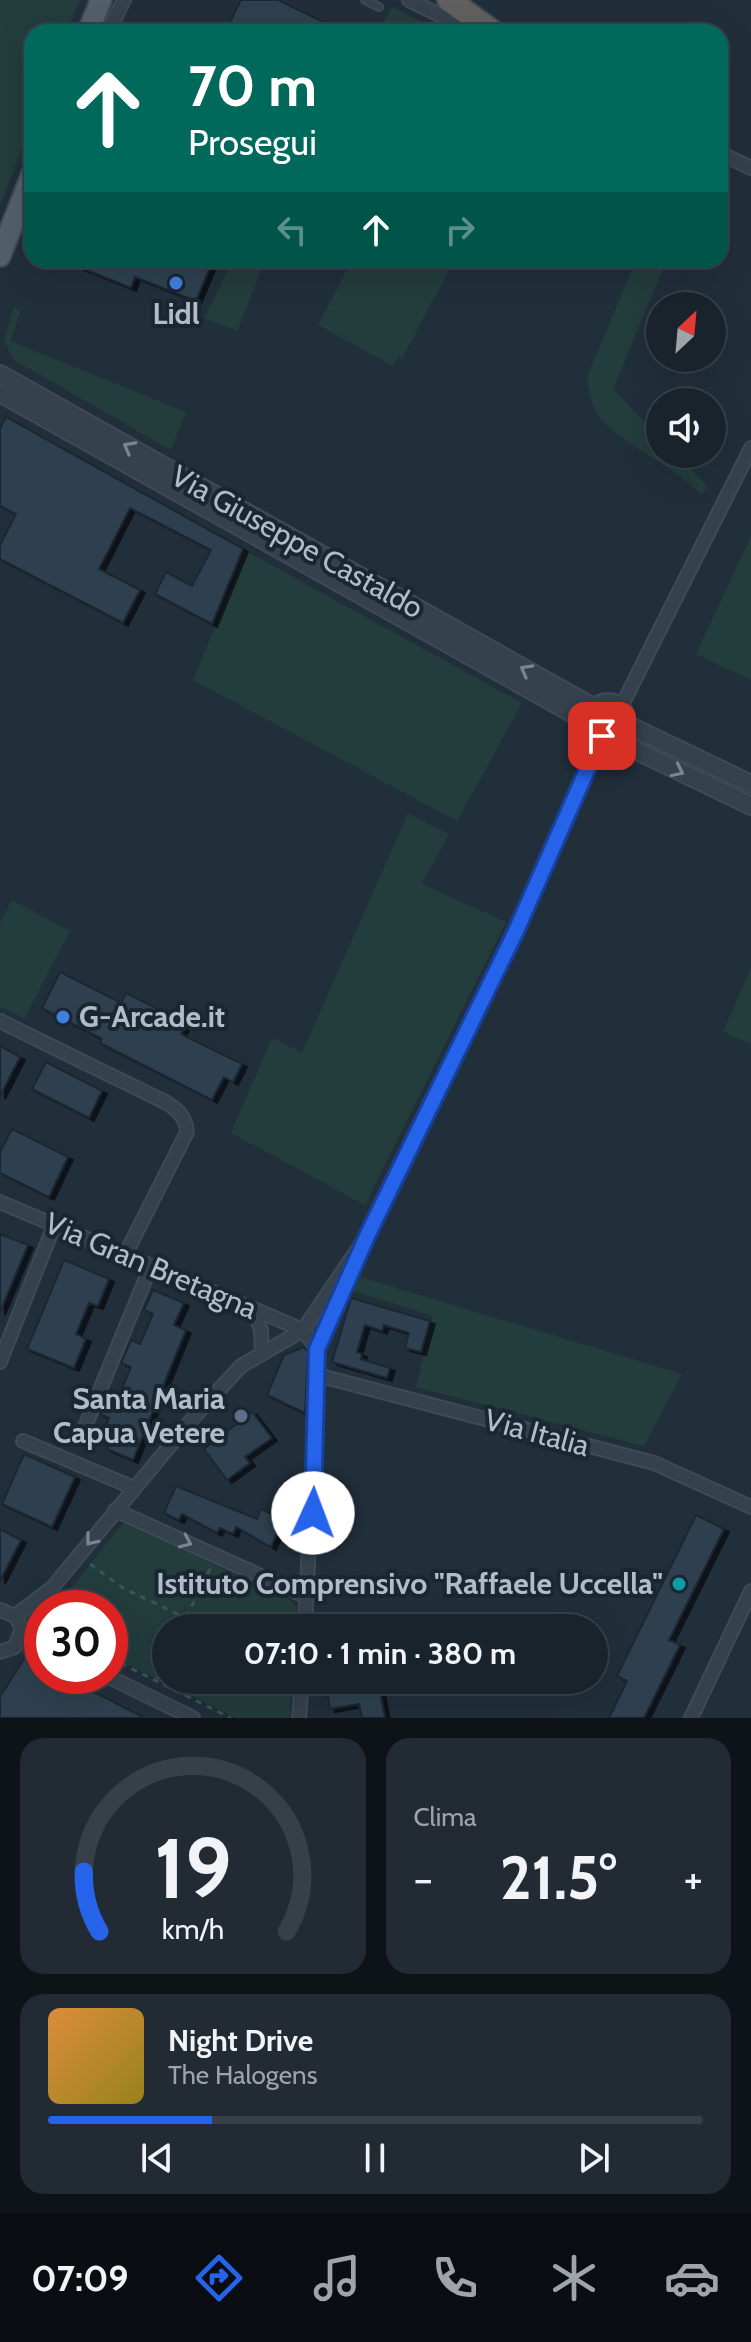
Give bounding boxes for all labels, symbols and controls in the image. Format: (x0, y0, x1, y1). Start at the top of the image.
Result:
text: 70 m (188, 52, 317, 120)
icon: ahead (56, 56, 160, 160)
text: Prosegui (188, 120, 317, 164)
icon: left (270, 208, 314, 252)
icon: ahead (354, 208, 398, 252)
icon: right (438, 208, 482, 252)
marker: Lidl (167, 274, 185, 292)
north arrow (646, 292, 726, 372)
map controls (646, 292, 726, 468)
place label: Lidl (152, 295, 200, 332)
button: sound (646, 388, 726, 468)
one-way arrow (123, 441, 138, 457)
street label: Via Giuseppe Castaldo (165, 457, 430, 626)
one-way arrow (521, 664, 535, 680)
pin (568, 702, 636, 770)
icon: arrive (580, 714, 624, 758)
one-way arrow (670, 761, 685, 777)
place label: G-Arcade.it (79, 998, 225, 1035)
marker: G-Arcade.it (54, 1008, 72, 1026)
street label: Via Gran Bretagna (39, 1204, 263, 1327)
place label: Santa Maria Capua Vetere (53, 1380, 225, 1451)
street label: Via Italia (481, 1401, 594, 1464)
marker: Santa Maria Capua Vetere (232, 1407, 250, 1425)
position arrow (271, 1471, 355, 1555)
one-way arrow (86, 1531, 101, 1545)
one-way arrow (178, 1533, 193, 1549)
place label: Istituto Comprensivo "Raffaele Uccella" (156, 1565, 663, 1602)
marker: Istituto Comprensivo "Raffaele Uccella" (670, 1575, 688, 1593)
speed limit sign: 30 (24, 1590, 128, 1694)
text: 07:10 · 1 min · 380 m (244, 1635, 516, 1672)
text: Clima (414, 1801, 476, 1833)
text: 19 (154, 1818, 231, 1919)
text: 21.5° (500, 1841, 617, 1914)
text: − (414, 1852, 433, 1905)
text: + (684, 1852, 703, 1905)
text: km/h (161, 1911, 224, 1946)
text: Night Drive (168, 2022, 313, 2059)
text: The Halogens (168, 2059, 317, 2091)
icon: previous (135, 2136, 179, 2180)
icon: pause (353, 2136, 397, 2180)
icon: next (572, 2136, 616, 2180)
icon: directions (191, 2250, 247, 2306)
icon: music (309, 2250, 365, 2306)
icon: phone (427, 2250, 483, 2306)
icon: climate (546, 2250, 602, 2306)
icon: car (664, 2250, 720, 2306)
text: 07:09 (31, 2256, 129, 2300)

